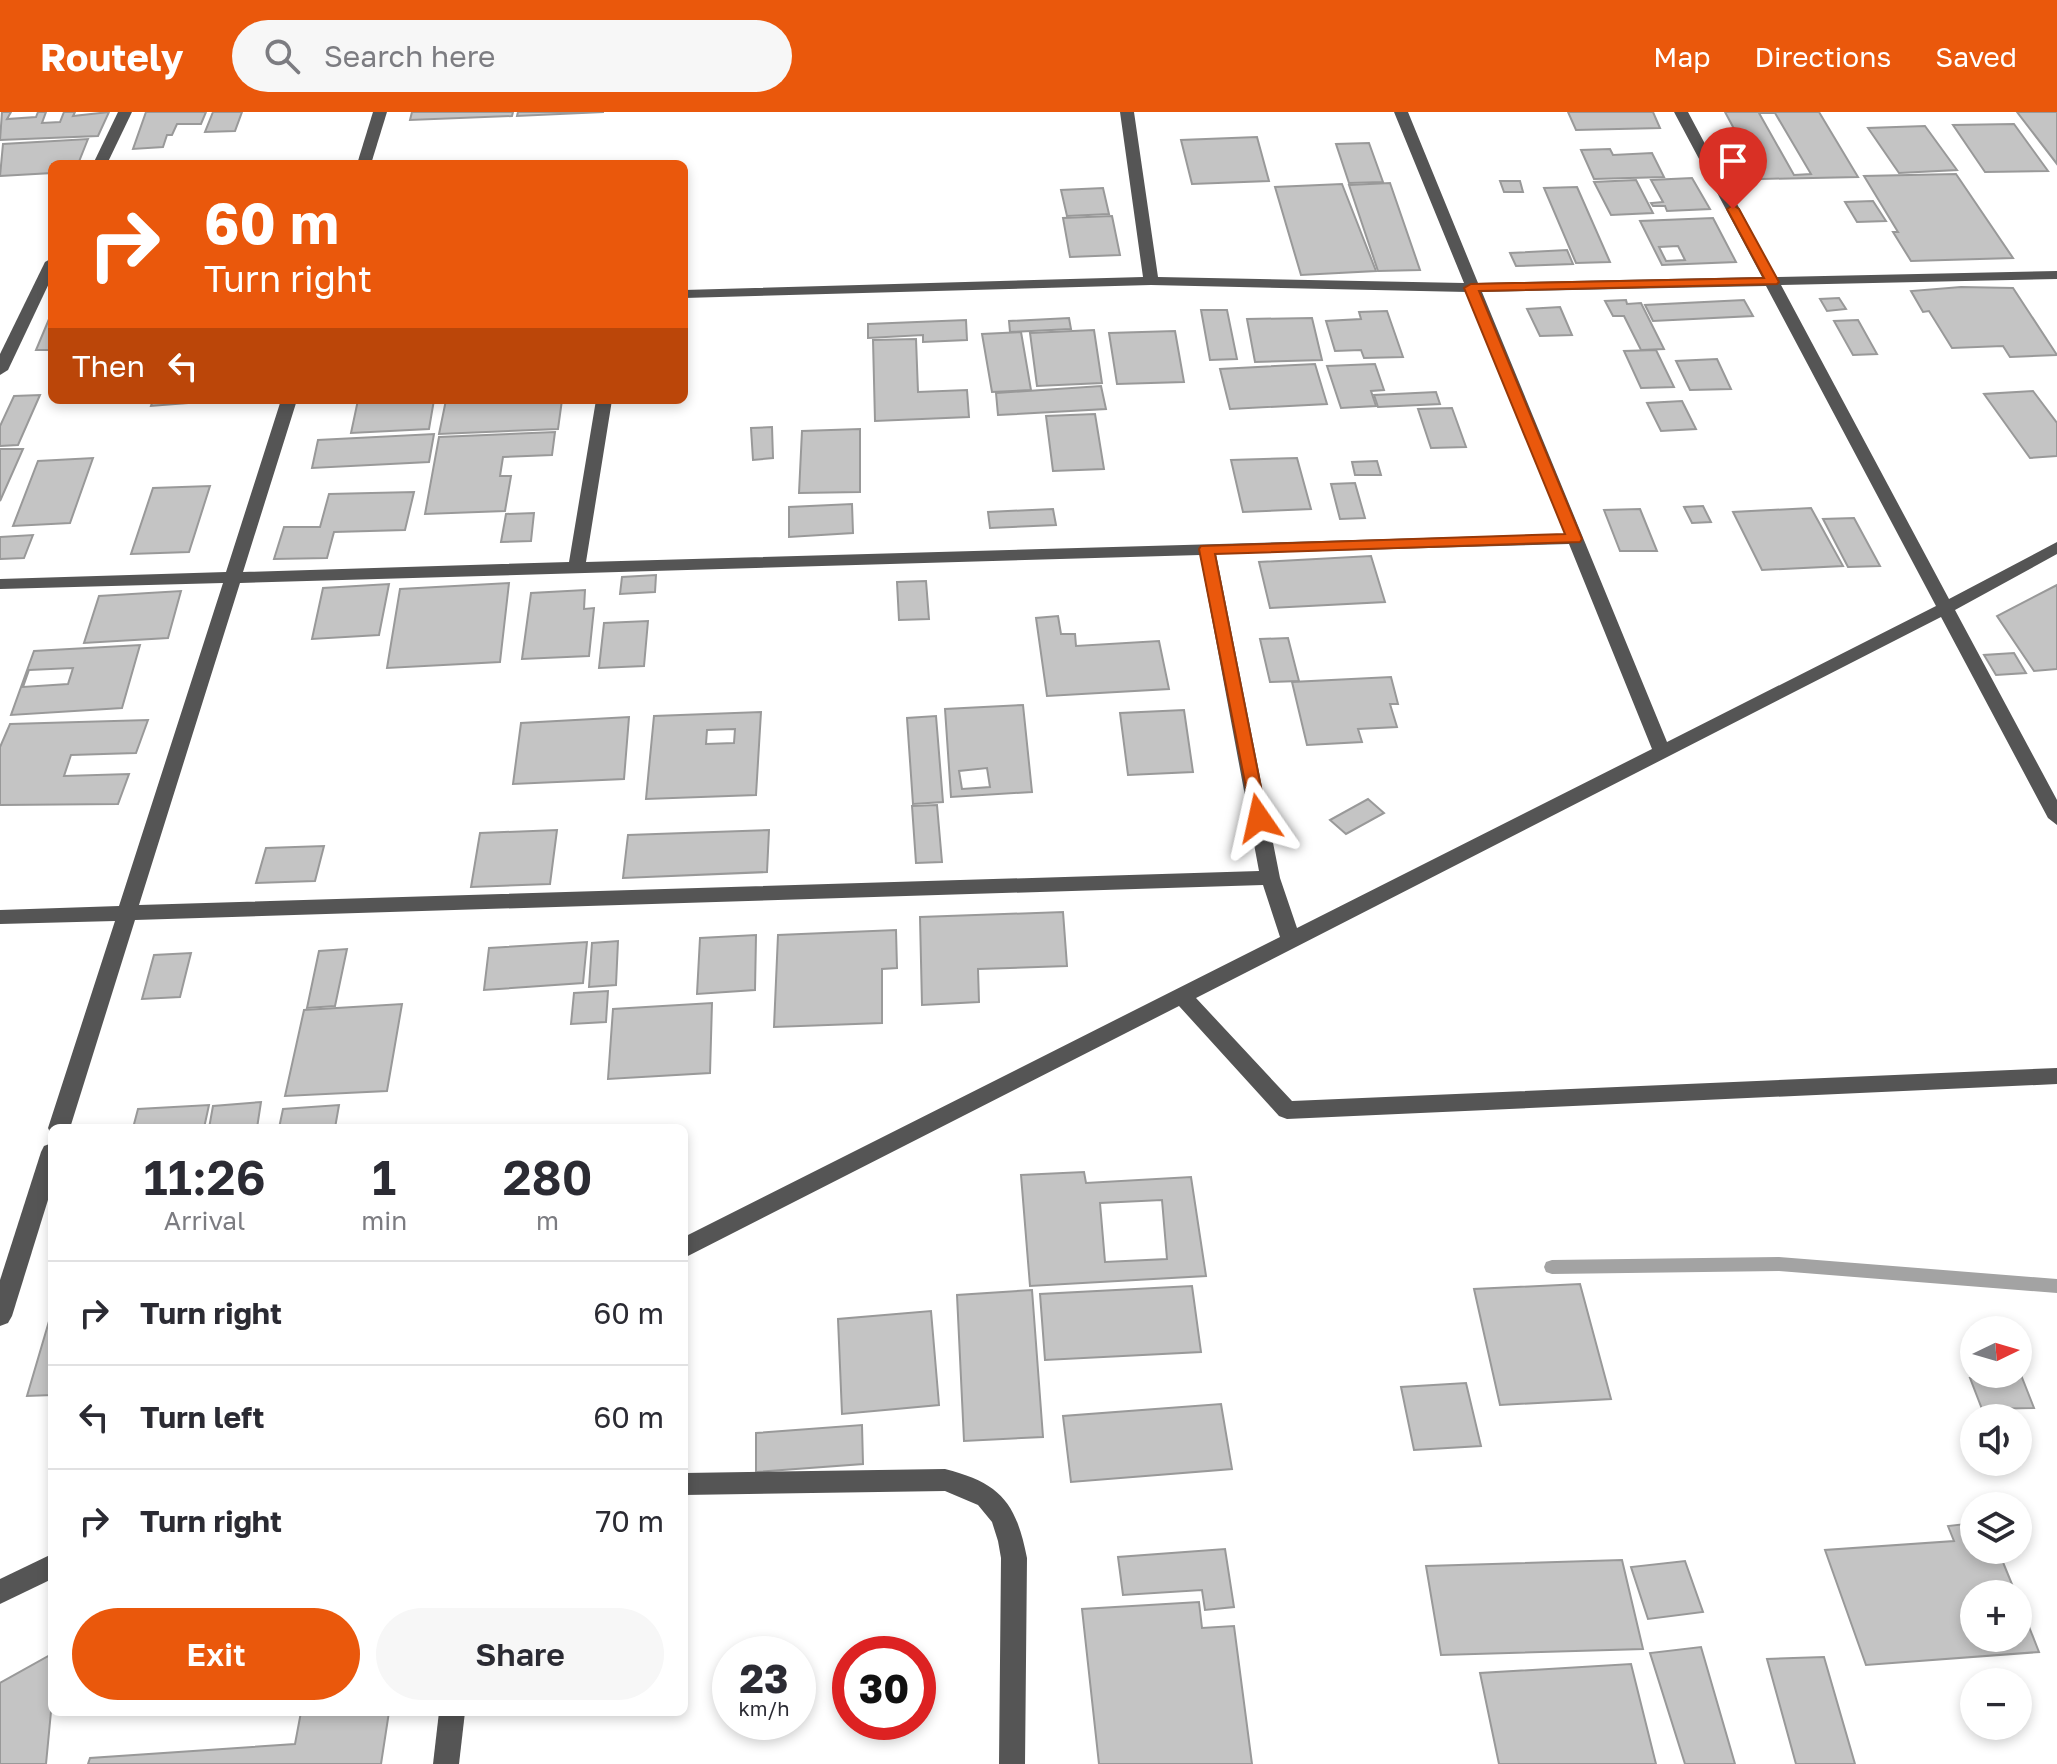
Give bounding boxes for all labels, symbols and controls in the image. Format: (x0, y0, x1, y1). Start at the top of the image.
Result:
search box (232, 20, 792, 92)
text: Routely (40, 34, 184, 79)
icon: search (260, 34, 304, 78)
text: Search here (324, 38, 496, 74)
text: Map (1653, 40, 1710, 73)
text: Directions (1754, 40, 1891, 73)
text: Saved (1935, 40, 2017, 73)
pin (1699, 127, 1767, 209)
icon: arrive (1711, 139, 1755, 183)
text: 60 m (204, 189, 339, 256)
icon: right (72, 192, 176, 296)
text: Turn right (204, 257, 372, 300)
icon: left (161, 344, 205, 388)
text: Then (72, 348, 145, 384)
position arrow (1217, 776, 1301, 860)
text: 11:26 (144, 1148, 266, 1206)
text: 1 (372, 1148, 396, 1206)
text: 280 (503, 1148, 592, 1206)
text: Arrival (164, 1205, 245, 1236)
text: min (361, 1205, 407, 1236)
text: m (536, 1205, 559, 1236)
icon: right (72, 1291, 116, 1335)
text: Turn right (140, 1295, 282, 1331)
text: 60 m (593, 1295, 664, 1331)
north arrow (1960, 1316, 2032, 1388)
map controls (1960, 1316, 2032, 1740)
icon: left (72, 1395, 116, 1439)
text: Turn left (140, 1399, 265, 1435)
text: 60 m (593, 1399, 664, 1435)
button: sound (1960, 1404, 2032, 1476)
button: layers (1960, 1492, 2032, 1564)
icon: right (72, 1499, 116, 1543)
text: Turn right (140, 1503, 282, 1539)
text: 70 m (595, 1503, 664, 1539)
button: + (1960, 1580, 2032, 1652)
button: Exit (72, 1608, 360, 1700)
button: Share (376, 1608, 664, 1700)
speed limit sign: 30 (832, 1636, 936, 1740)
text: 23 (740, 1654, 788, 1702)
button: − (1960, 1668, 2032, 1740)
text: km/h (739, 1696, 789, 1720)

